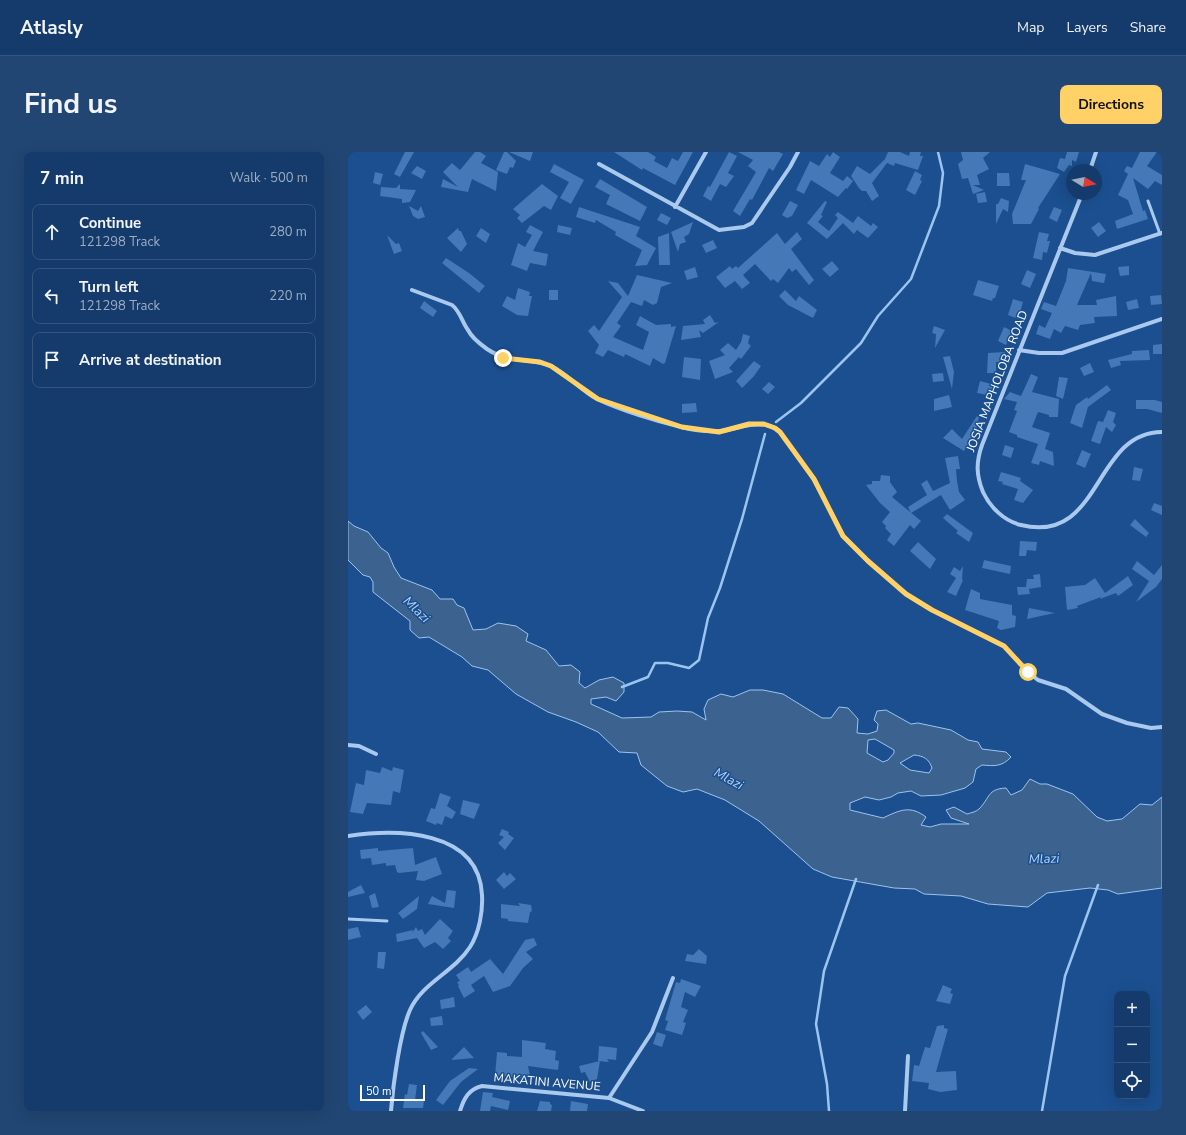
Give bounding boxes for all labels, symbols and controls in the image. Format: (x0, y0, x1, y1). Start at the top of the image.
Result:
text: Atlasly (20, 15, 83, 41)
text: Map (1017, 18, 1044, 37)
text: Layers (1066, 18, 1108, 37)
text: Share (1130, 18, 1166, 37)
text: Find us (24, 85, 118, 123)
button: Directions (1060, 85, 1162, 124)
north arrow (1066, 164, 1102, 200)
text: 7 min (40, 167, 84, 190)
text: Walk · 500 m (230, 169, 308, 187)
text: Continue (79, 213, 141, 233)
icon: ahead (41, 221, 63, 243)
text: 280 m (269, 223, 307, 241)
text: 121298 Track (79, 233, 160, 251)
text: Turn left (79, 277, 138, 297)
icon: left (41, 285, 63, 307)
text: 220 m (269, 287, 307, 305)
text: 121298 Track (79, 297, 160, 315)
street label: JOSIA MAPHOLOBA ROAD (962, 308, 1031, 455)
icon: arrive (41, 349, 63, 371)
route end (494, 349, 512, 367)
text: Arrive at destination (79, 350, 222, 370)
water label: Mlazi (399, 593, 434, 628)
route start (1019, 663, 1037, 681)
water label: Mlazi (711, 764, 747, 795)
water label: Mlazi (1028, 849, 1061, 869)
map controls (1114, 991, 1150, 1099)
button: + (1114, 991, 1150, 1027)
button: − (1114, 1027, 1150, 1063)
button: locate (1114, 1063, 1150, 1099)
street label: MAKATINI AVENUE (493, 1069, 601, 1095)
scale bar (360, 1083, 425, 1102)
text: 50 m (366, 1084, 391, 1099)

